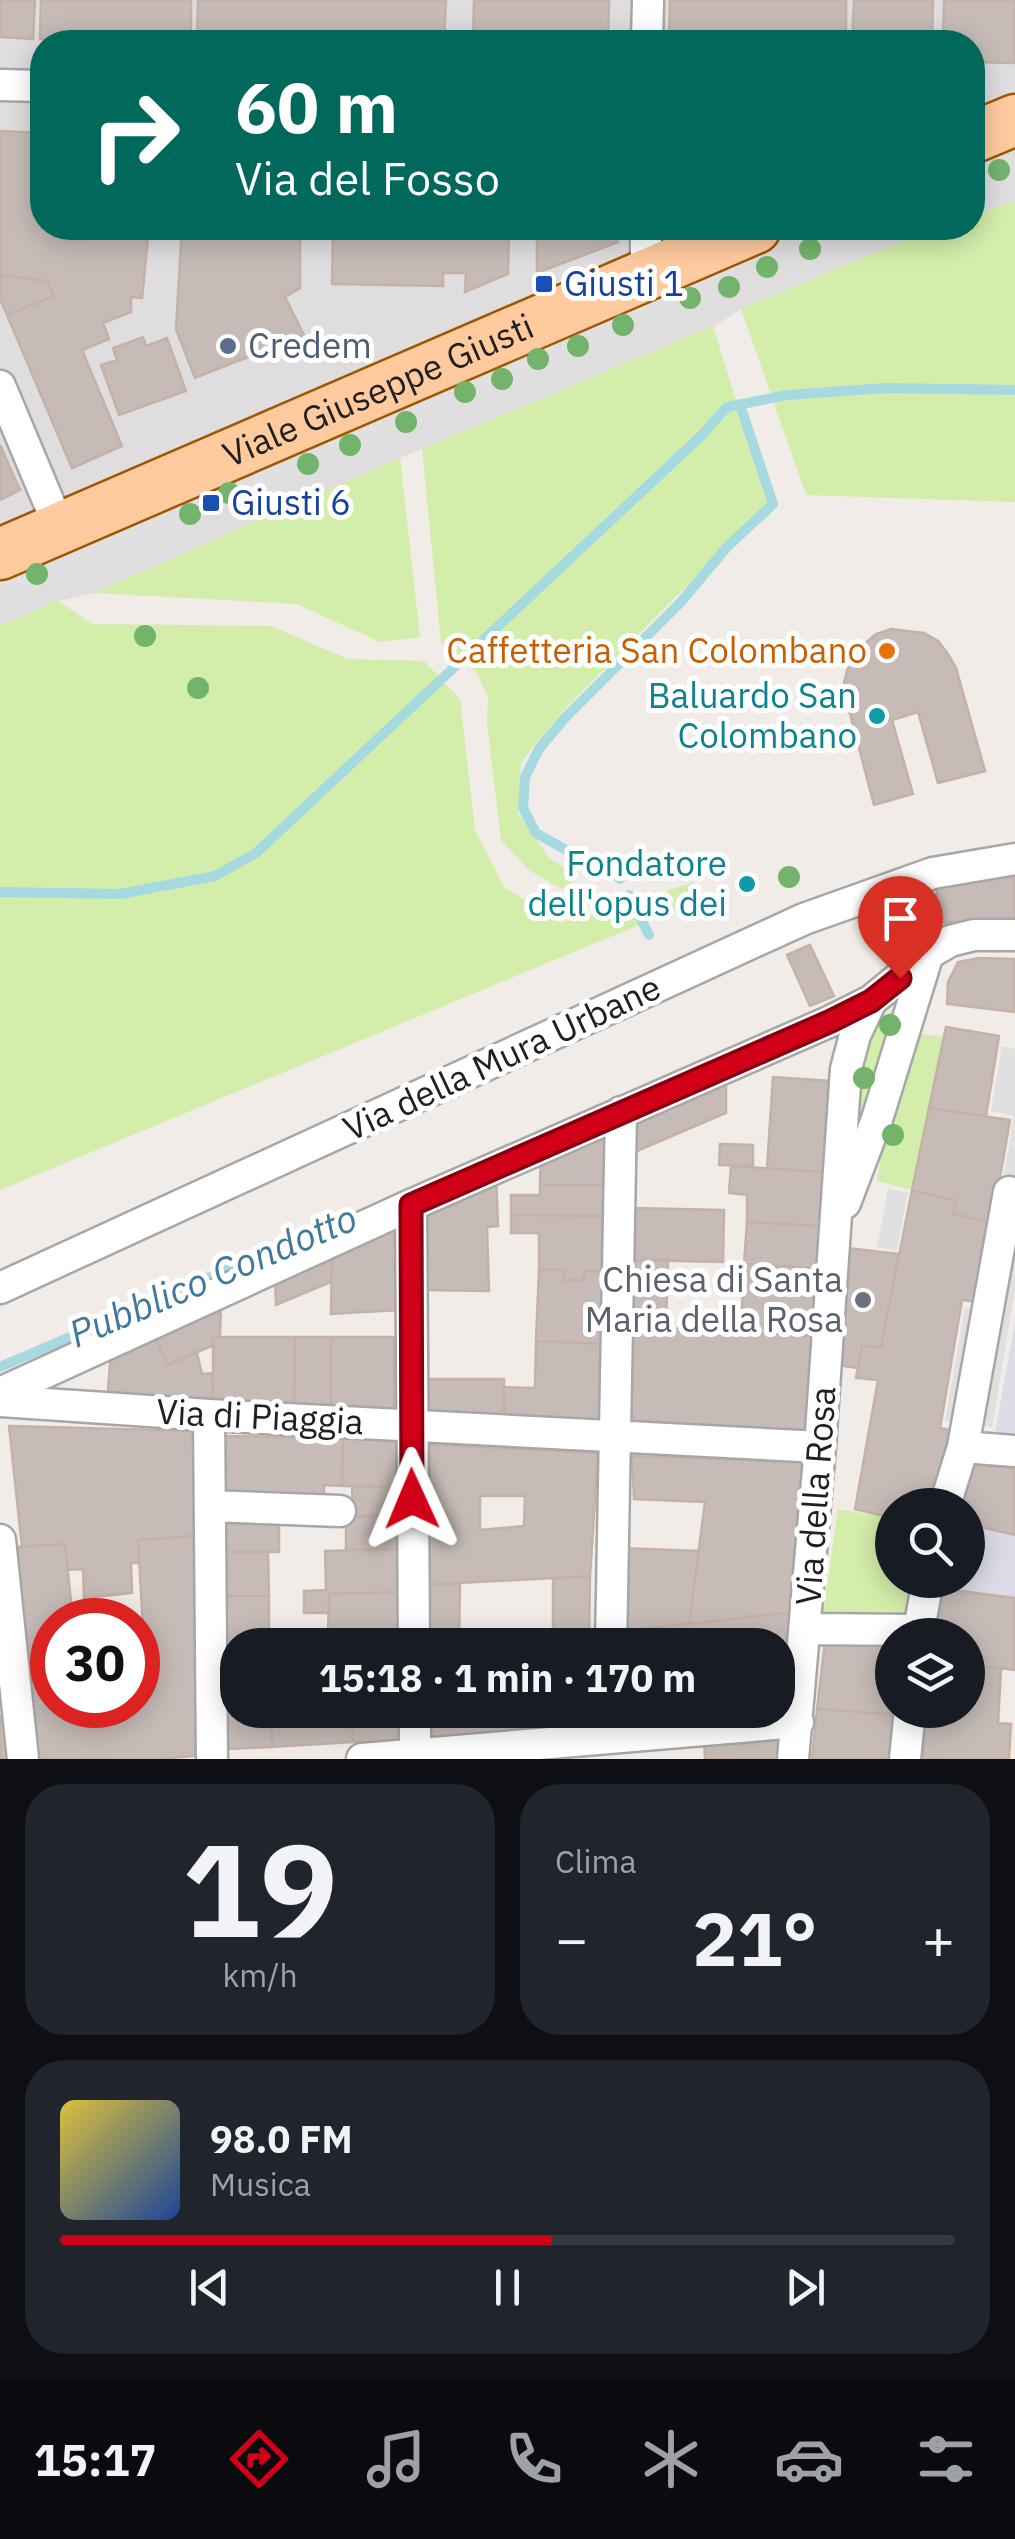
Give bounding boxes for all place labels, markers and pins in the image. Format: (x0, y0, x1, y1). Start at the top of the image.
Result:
place label: Giusti 1 (564, 260, 684, 306)
marker: Giusti 1 (533, 273, 555, 295)
place label: Credem (248, 322, 372, 368)
marker: Credem (217, 335, 239, 357)
place label: Giusti 6 (231, 479, 351, 525)
marker: Giusti 6 (200, 492, 222, 514)
place label: Caffetteria San Colombano (446, 627, 867, 673)
marker: Caffetteria San Colombano (876, 640, 898, 662)
place label: Baluardo San Colombano (648, 672, 857, 758)
marker: Baluardo San Colombano (866, 705, 888, 727)
place label: Fondatore dell'opus dei (527, 840, 727, 926)
marker: Fondatore dell'opus dei (736, 873, 758, 895)
pin (858, 876, 943, 979)
place label: Chiesa di Santa Maria della Rosa (585, 1256, 843, 1342)
marker: Chiesa di Santa Maria della Rosa (852, 1289, 874, 1311)

